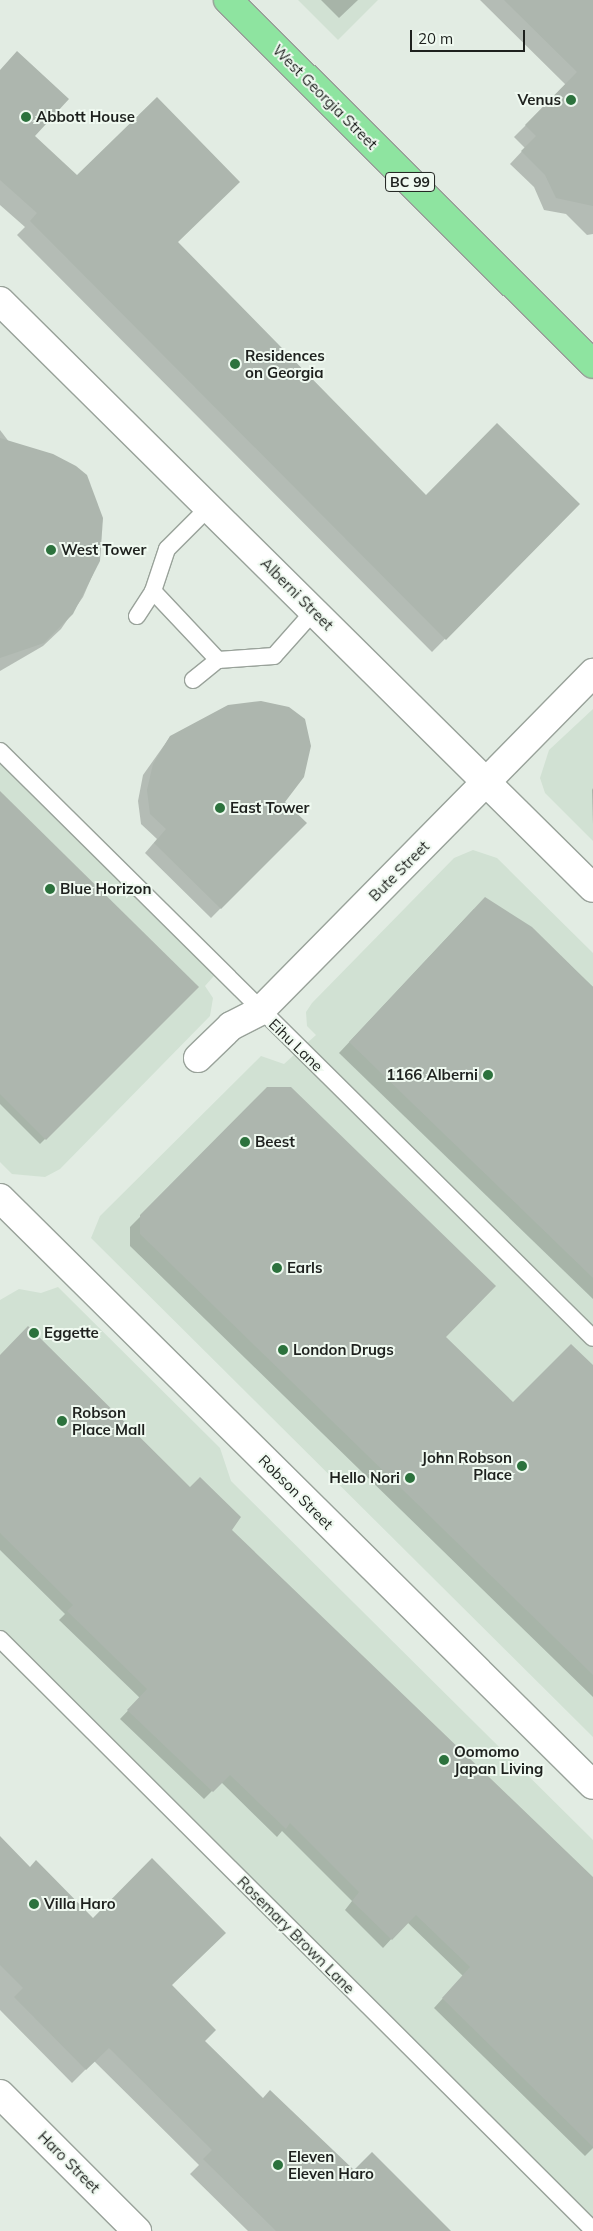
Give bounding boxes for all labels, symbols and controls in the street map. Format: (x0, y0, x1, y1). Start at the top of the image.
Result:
scale bar (413, 20, 528, 52)
text: 20 m (418, 29, 453, 48)
street label: West Georgia Street (269, 41, 381, 153)
place label: Venus (517, 91, 561, 109)
marker: Venus (565, 94, 577, 106)
place label: Abbott House (36, 108, 135, 126)
marker: Abbott House (20, 111, 32, 123)
road number: BC 99 (385, 170, 435, 193)
place label: Residences on Georgia (245, 346, 325, 381)
marker: Residences on Georgia (229, 358, 241, 370)
place label: West Tower (61, 541, 146, 559)
marker: West Tower (45, 544, 57, 556)
street label: Alberni Street (257, 554, 337, 634)
place label: East Tower (230, 799, 309, 817)
marker: East Tower (214, 802, 226, 814)
street label: Bute Street (365, 837, 433, 905)
place label: Blue Horizon (60, 880, 151, 898)
marker: Blue Horizon (44, 883, 56, 895)
street label: Eihu Lane (265, 1015, 327, 1075)
place label: 1166 Alberni (386, 1066, 478, 1084)
marker: 1166 Alberni (482, 1069, 494, 1081)
place label: Beest (255, 1133, 295, 1151)
marker: Beest (239, 1136, 251, 1148)
place label: Earls (287, 1259, 322, 1277)
marker: Earls (271, 1262, 283, 1274)
place label: Eggette (44, 1324, 99, 1342)
marker: Eggette (28, 1327, 40, 1339)
place label: London Drugs (293, 1341, 394, 1359)
marker: London Drugs (277, 1344, 289, 1356)
place label: Robson Place Mall (72, 1403, 145, 1438)
marker: Robson Place Mall (56, 1415, 68, 1427)
place label: John Robson Place (422, 1448, 512, 1483)
street label: Robson Street (255, 1451, 337, 1533)
marker: John Robson Place (516, 1460, 528, 1472)
place label: Hello Nori (329, 1469, 400, 1487)
marker: Hello Nori (404, 1472, 416, 1484)
place label: Oomomo Japan Living (454, 1742, 543, 1777)
marker: Oomomo Japan Living (438, 1754, 450, 1766)
street label: Rosemary Brown Lane (234, 1873, 358, 1997)
place label: Villa Haro (44, 1895, 116, 1913)
marker: Villa Haro (28, 1898, 40, 1910)
street label: Haro Street (34, 2127, 104, 2197)
place label: Eleven Eleven Haro (288, 2147, 374, 2182)
marker: Eleven Eleven Haro (272, 2159, 284, 2171)

